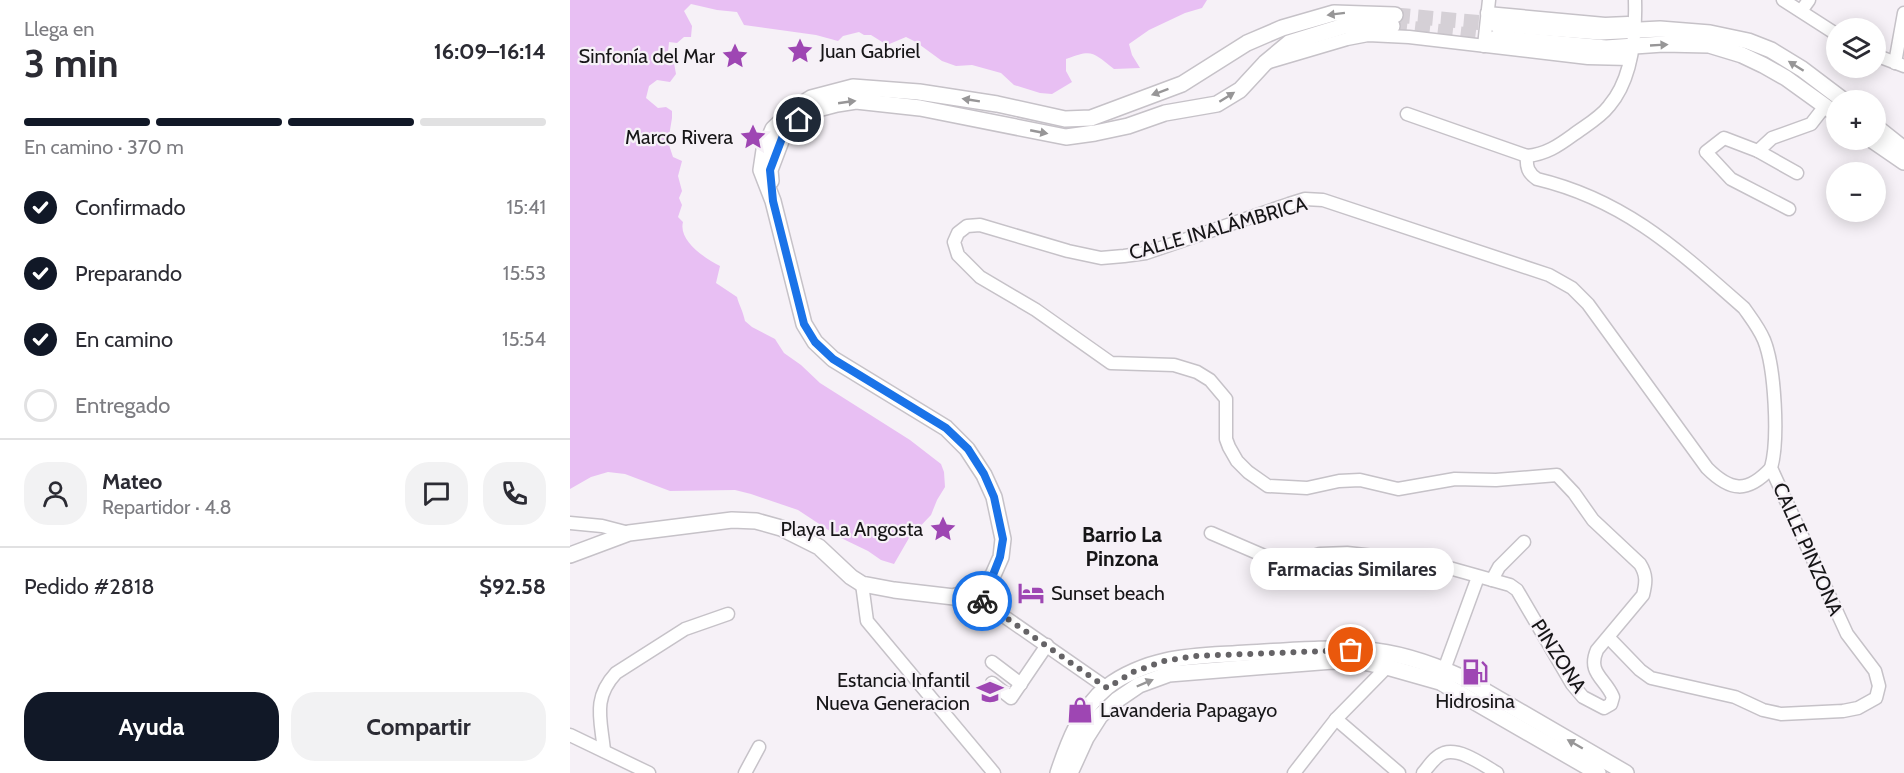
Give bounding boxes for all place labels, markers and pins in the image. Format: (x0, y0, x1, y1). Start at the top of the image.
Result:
place icon: Juan Gabriel (785, 36, 815, 66)
place label: Juan Gabriel (819, 39, 921, 63)
place icon: Sinfonía del Mar (720, 41, 750, 71)
place label: Sinfonía del Mar (579, 44, 716, 68)
pin (773, 94, 824, 145)
place icon: Marco Rivera (738, 122, 768, 152)
place label: Marco Rivera (625, 125, 733, 149)
place icon: Playa La Angosta (928, 514, 958, 544)
place label: Playa La Angosta (780, 517, 923, 541)
callout: Farmacias Similares (1249, 548, 1453, 590)
hotel icon: Sunset beach (1016, 578, 1046, 608)
place label: Sunset beach (1051, 581, 1165, 605)
pin (1325, 624, 1376, 675)
fuel station icon: Hidrosina (1460, 657, 1490, 687)
place label: Estancia Infantil Nueva Generacion (815, 668, 970, 715)
school or university icon: Estancia Infantil Nueva Generacion (975, 677, 1005, 707)
place label: Hidrosina (1435, 689, 1515, 713)
shop icon: Lavanderia Papagayo (1065, 695, 1095, 725)
place label: Lavanderia Papagayo (1100, 698, 1277, 722)

